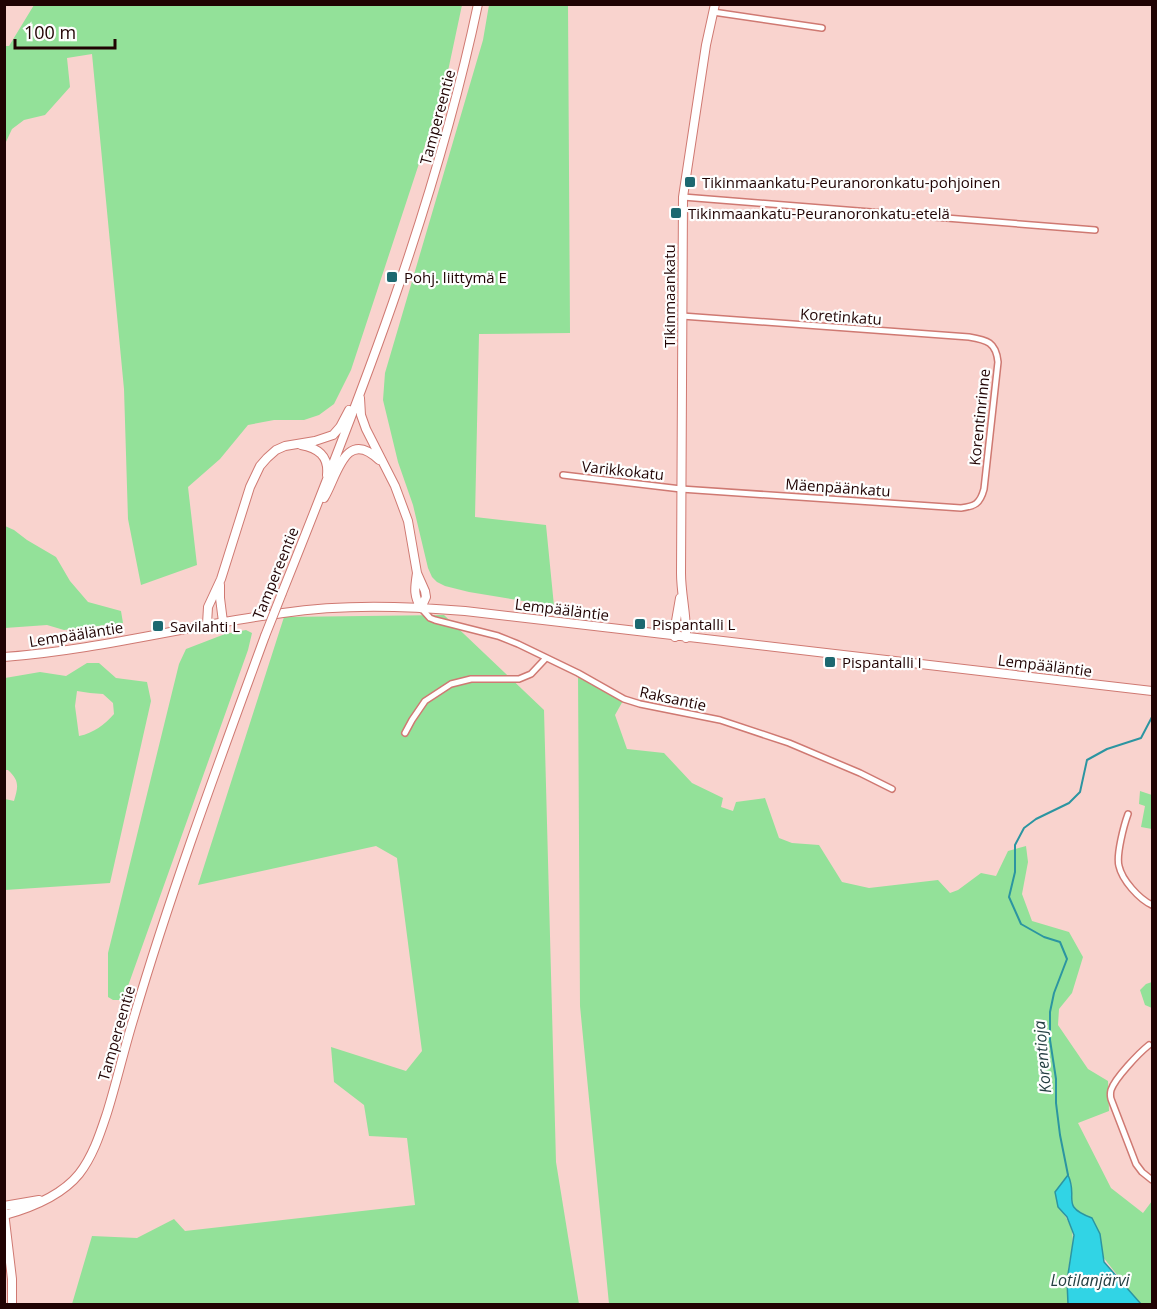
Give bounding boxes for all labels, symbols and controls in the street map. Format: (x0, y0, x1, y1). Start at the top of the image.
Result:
scale bar (15, 12, 116, 50)
text: 100 m (24, 20, 76, 44)
street label: Tampereentie (415, 67, 459, 167)
place label: Tikinmaankatu-Peuranoronkatu-pohjoinen (702, 172, 1000, 192)
marker: Tikinmaankatu-Peuranoronkatu-pohjoinen (683, 175, 697, 189)
place label: Tikinmaankatu-Peuranoronkatu-etelä (688, 203, 950, 223)
marker: Tikinmaankatu-Peuranoronkatu-etelä (669, 206, 683, 220)
street label: Tikinmaankatu (659, 244, 679, 348)
place label: Pohj. liittymä E (404, 267, 507, 287)
marker: Pohj. liittymä E (385, 270, 399, 284)
street label: Koretinkatu (799, 303, 883, 329)
street label: Korentinrinne (964, 368, 994, 466)
street label: Varikkokatu (581, 456, 665, 484)
street label: Mäenpäänkatu (785, 473, 891, 501)
street label: Tampereentie (247, 524, 303, 622)
street label: Lempääläntie (514, 593, 610, 625)
place label: Pispantalli L (652, 614, 736, 634)
place label: Savilahti L (170, 616, 240, 636)
street label: Lempääläntie (28, 617, 124, 651)
marker: Pispantalli L (633, 617, 647, 631)
marker: Savilahti L (151, 619, 165, 633)
street label: Lempääläntie (997, 649, 1093, 681)
place label: Pispantalli I (842, 652, 922, 672)
marker: Pispantalli I (823, 655, 837, 669)
street label: Raksantie (638, 681, 708, 715)
street label: Tampereentie (93, 983, 139, 1083)
water label: Korentioja (1028, 1020, 1056, 1094)
water label: Lotilanjärvi (1050, 1269, 1131, 1291)

